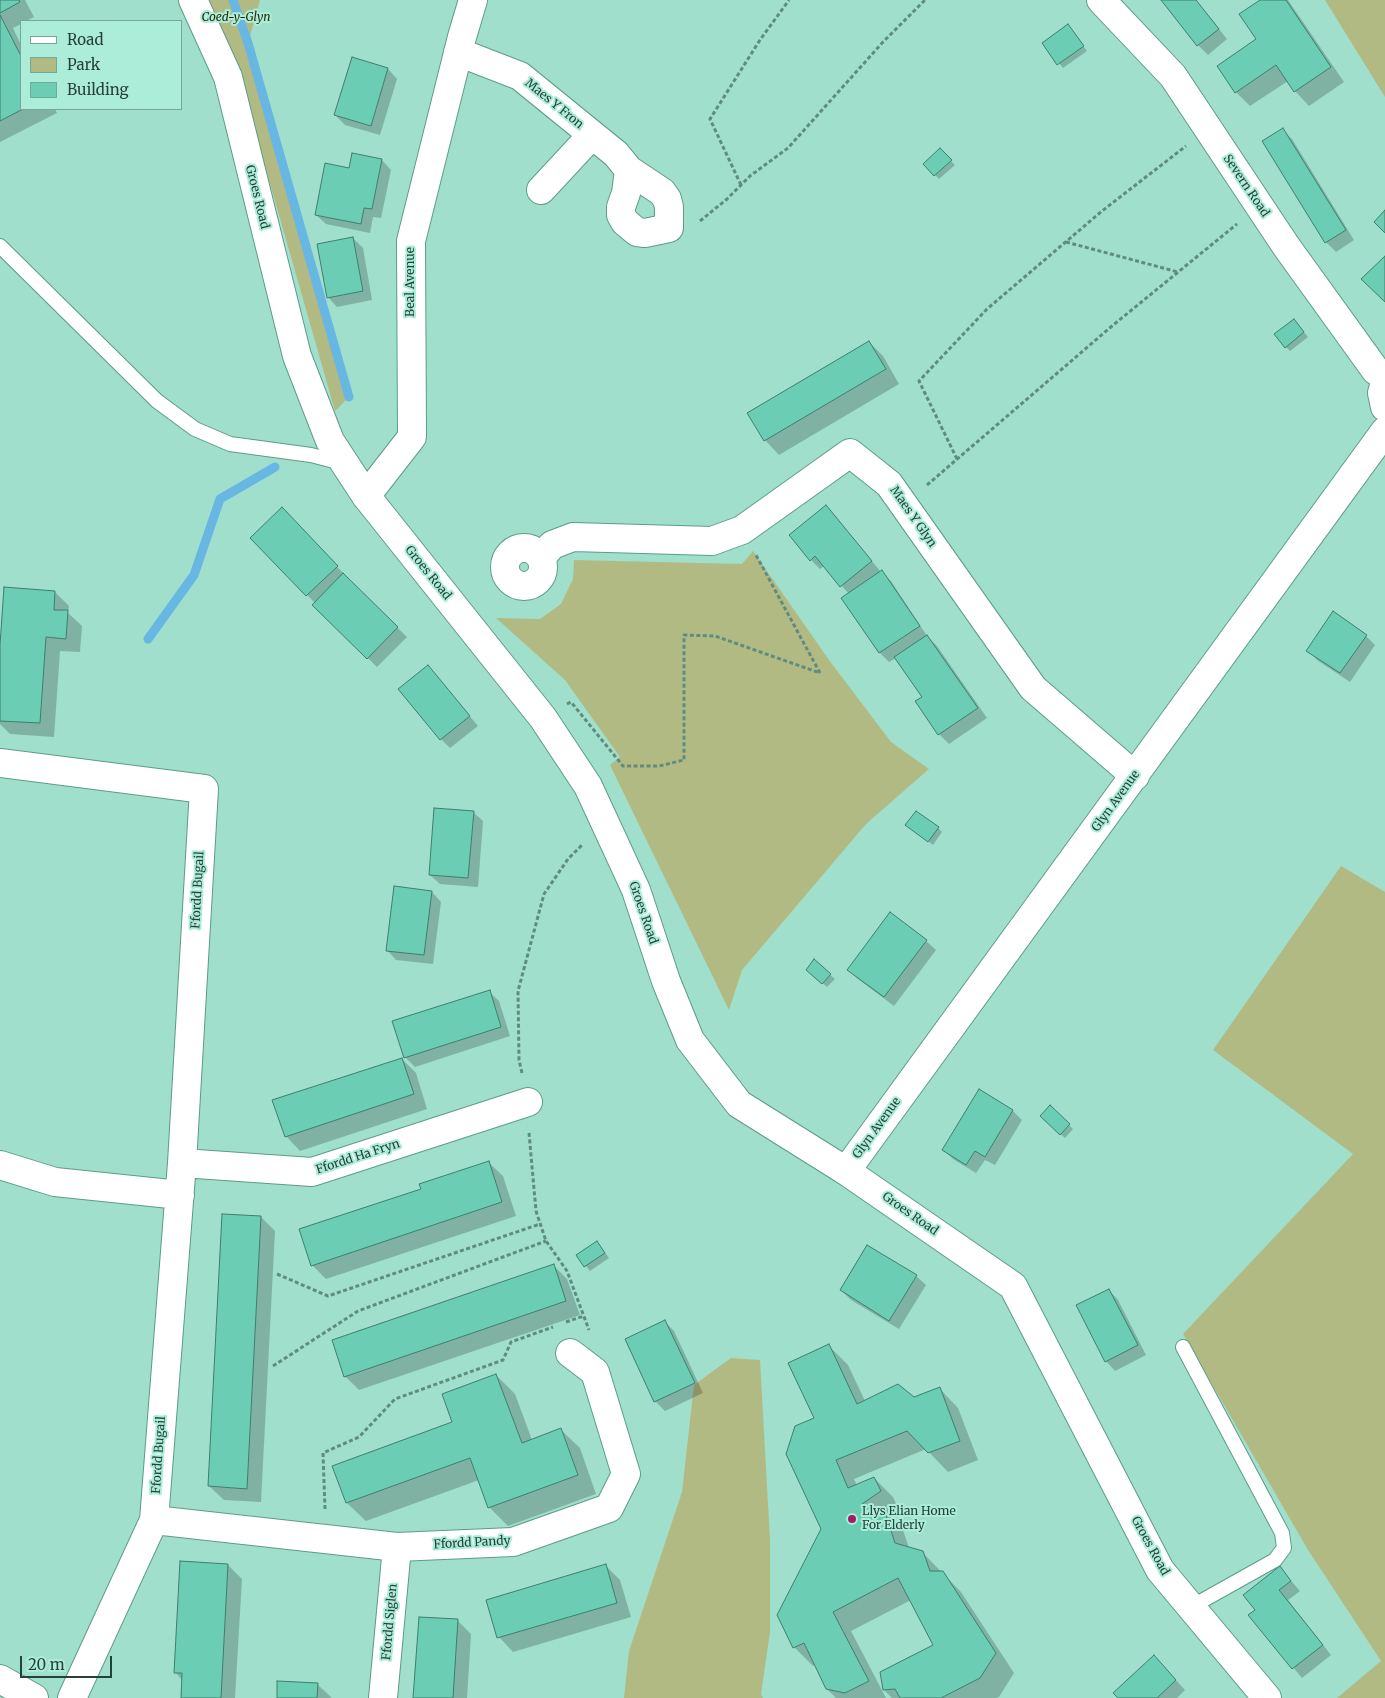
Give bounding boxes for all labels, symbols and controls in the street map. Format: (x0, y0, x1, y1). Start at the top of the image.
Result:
park label: Coed-y-Glyn (201, 11, 271, 25)
legend (20, 20, 182, 110)
text: Road (67, 30, 103, 49)
text: Park (67, 55, 100, 74)
street label: Maes Y Fron (522, 76, 586, 132)
text: Building (67, 80, 129, 99)
street label: Severn Road (1220, 152, 1272, 220)
street label: Groes Road (242, 164, 272, 230)
street label: Beal Avenue (404, 247, 418, 317)
street label: Maes Y Glyn (887, 484, 939, 550)
street label: Groes Road (402, 543, 454, 603)
street label: Glyn Avenue (1089, 768, 1143, 834)
street label: Ffordd Bugail (189, 851, 207, 929)
street label: Groes Road (626, 880, 660, 946)
street label: Glyn Avenue (850, 1095, 904, 1161)
street label: Ffordd Ha Fryn (314, 1137, 402, 1177)
street label: Groes Road (879, 1189, 941, 1239)
street label: Ffordd Bugail (149, 1416, 169, 1494)
place label: Llys Elian Home For Elderly (862, 1505, 956, 1533)
marker: Llys Elian Home For Elderly (846, 1513, 858, 1525)
street label: Groes Road (1128, 1514, 1172, 1578)
street label: Ffordd Pandy (433, 1534, 511, 1552)
street label: Ffordd Siglen (379, 1583, 401, 1661)
scale bar (22, 1646, 115, 1678)
text: 20 m (28, 1655, 65, 1674)

